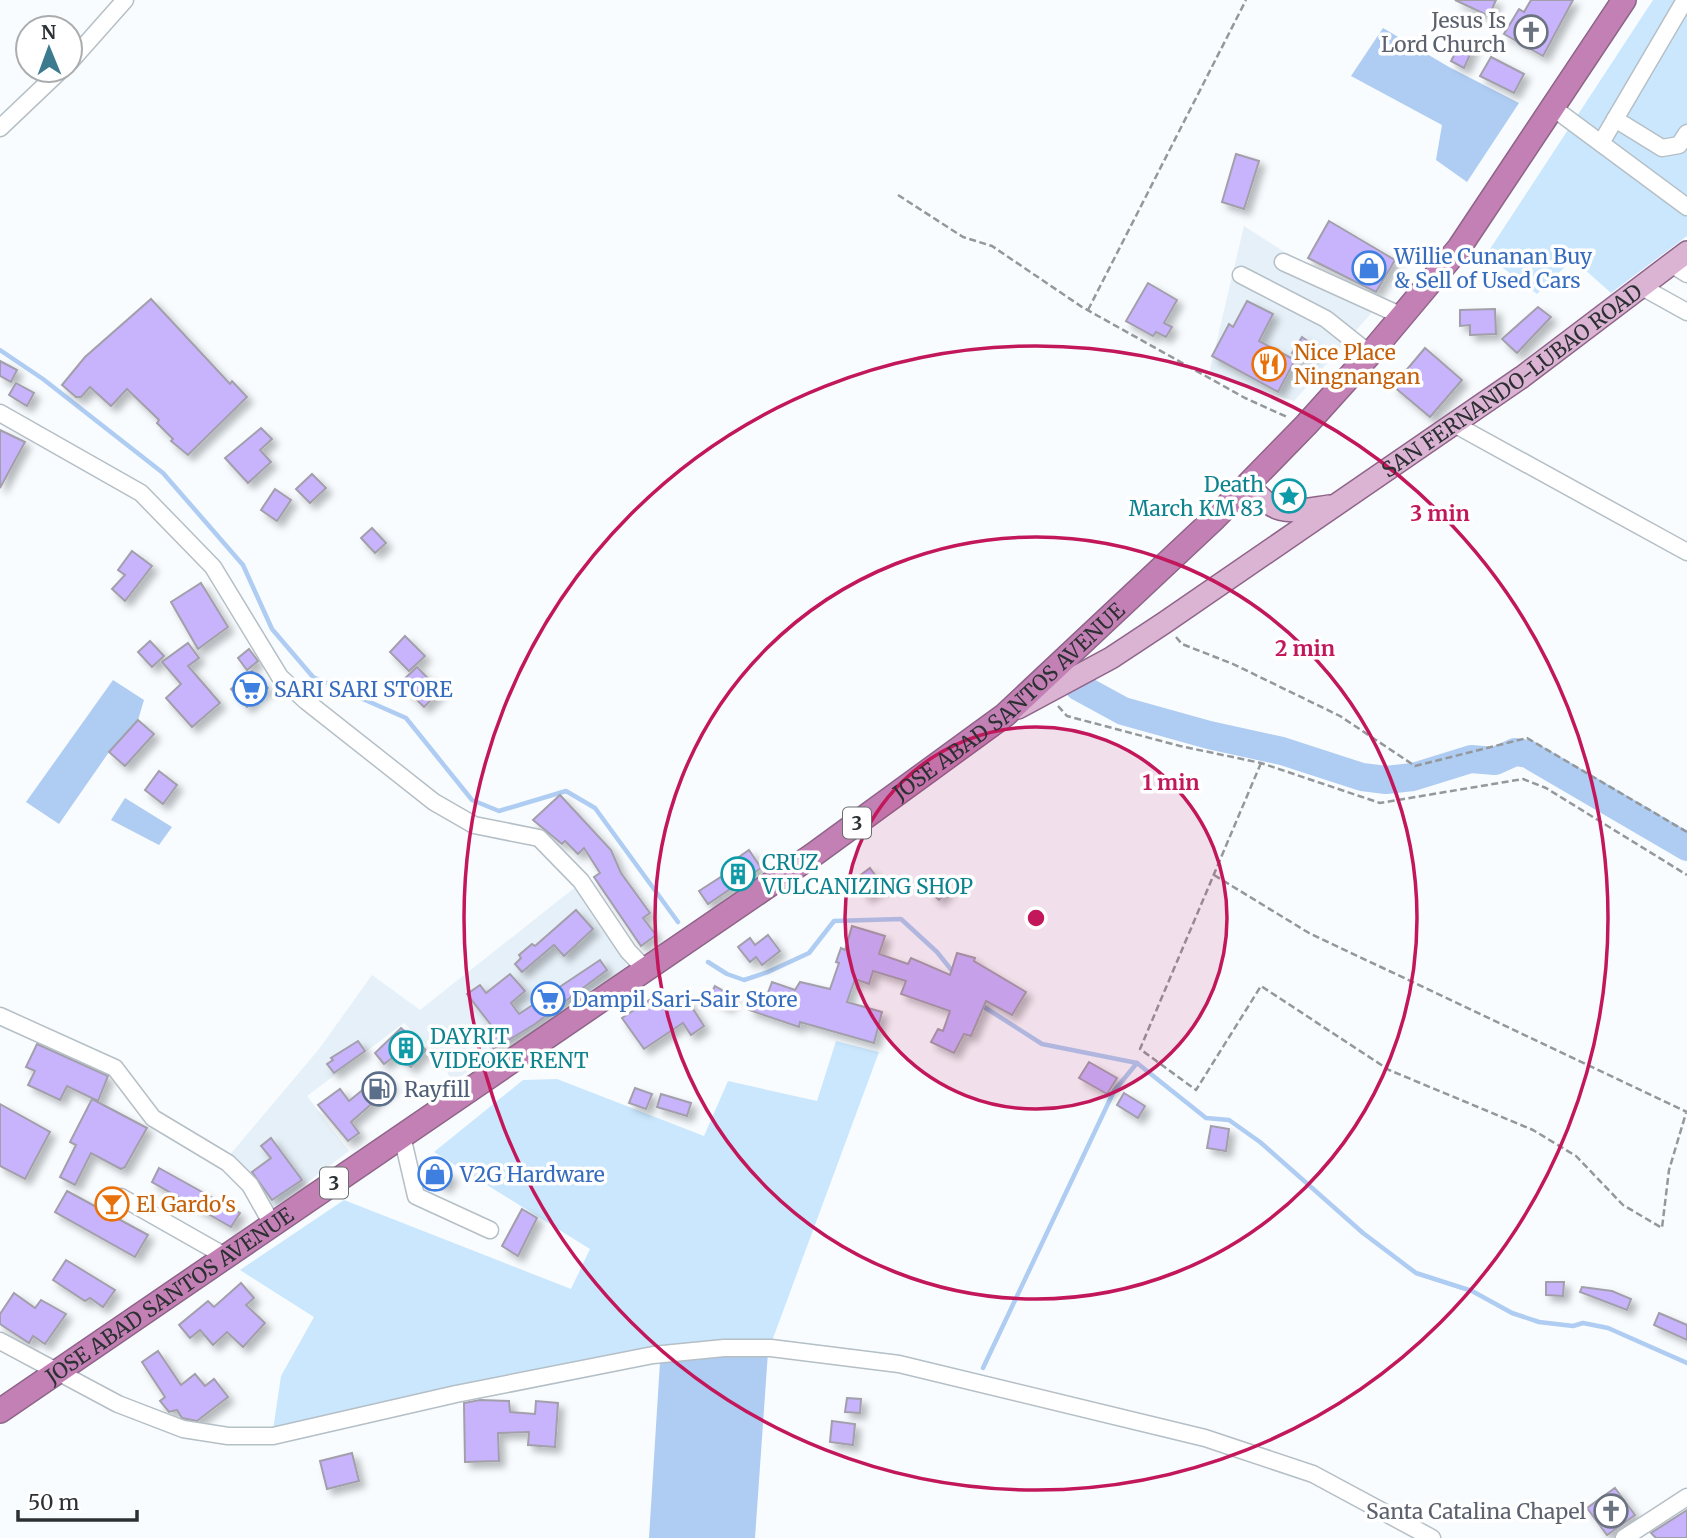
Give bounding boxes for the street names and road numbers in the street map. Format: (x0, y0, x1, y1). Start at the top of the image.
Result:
street label: SAN FERNANDO-LUBAO ROAD (1376, 277, 1647, 483)
street label: JOSE ABAD SANTOS AVENUE (886, 596, 1130, 807)
road number: 3 (843, 808, 871, 838)
road number: 3 (320, 1168, 348, 1198)
street label: JOSE ABAD SANTOS AVENUE (39, 1201, 299, 1390)

